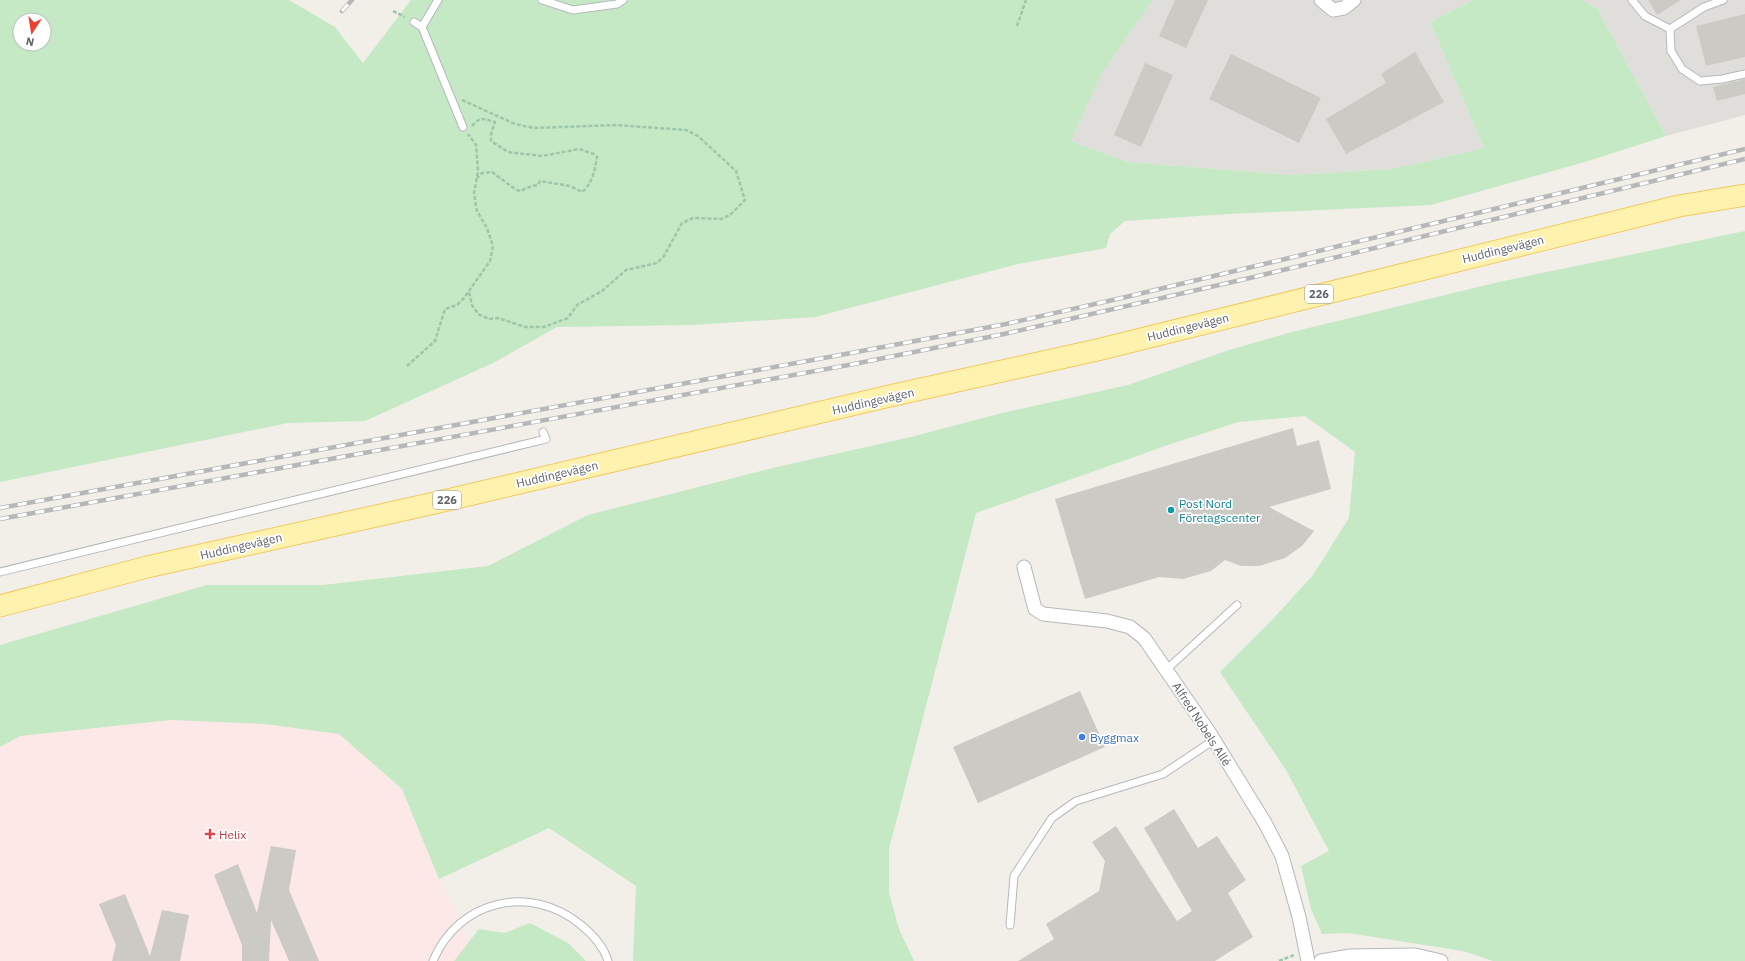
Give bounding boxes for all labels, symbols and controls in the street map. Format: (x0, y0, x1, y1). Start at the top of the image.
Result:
north arrow (12, 12, 52, 52)
text: N (25, 34, 35, 49)
street label: Huddingevägen (1461, 232, 1545, 266)
road number: 226 (1305, 285, 1333, 303)
street label: Huddingevägen (1146, 310, 1230, 344)
street label: Huddingevägen (831, 384, 915, 418)
street label: Huddingevägen (515, 457, 599, 491)
road number: 226 (433, 491, 461, 509)
place label: Post Nord Företagscenter (1179, 496, 1261, 525)
marker: Post Nord Företagscenter (1166, 505, 1176, 515)
street label: Huddingevägen (199, 529, 283, 563)
street label: Alfred Nobels Allé (1169, 679, 1235, 769)
place label: Byggmax (1090, 730, 1139, 745)
marker: Byggmax (1077, 732, 1087, 742)
place label: Helix (219, 827, 246, 842)
marker: Helix (204, 828, 216, 840)

